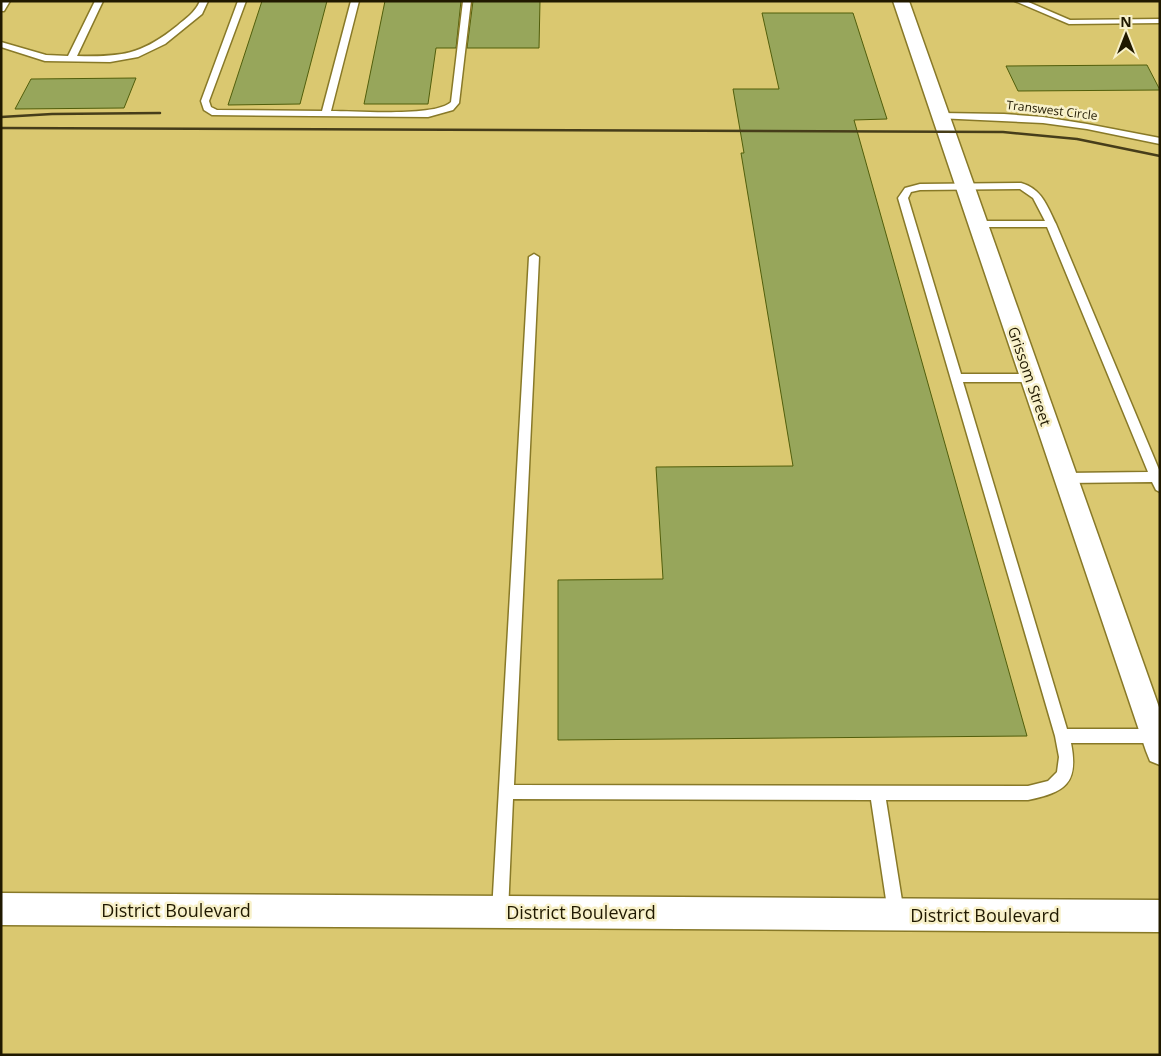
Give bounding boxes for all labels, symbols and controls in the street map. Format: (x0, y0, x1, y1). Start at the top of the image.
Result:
north arrow (1101, 10, 1151, 60)
text: N (1120, 12, 1132, 31)
street label: Transwest Circle (1006, 96, 1099, 124)
street label: Grissom Street (1004, 324, 1056, 428)
street label: District Boulevard (101, 898, 251, 922)
street label: District Boulevard (506, 900, 656, 924)
street label: District Boulevard (910, 903, 1060, 927)

